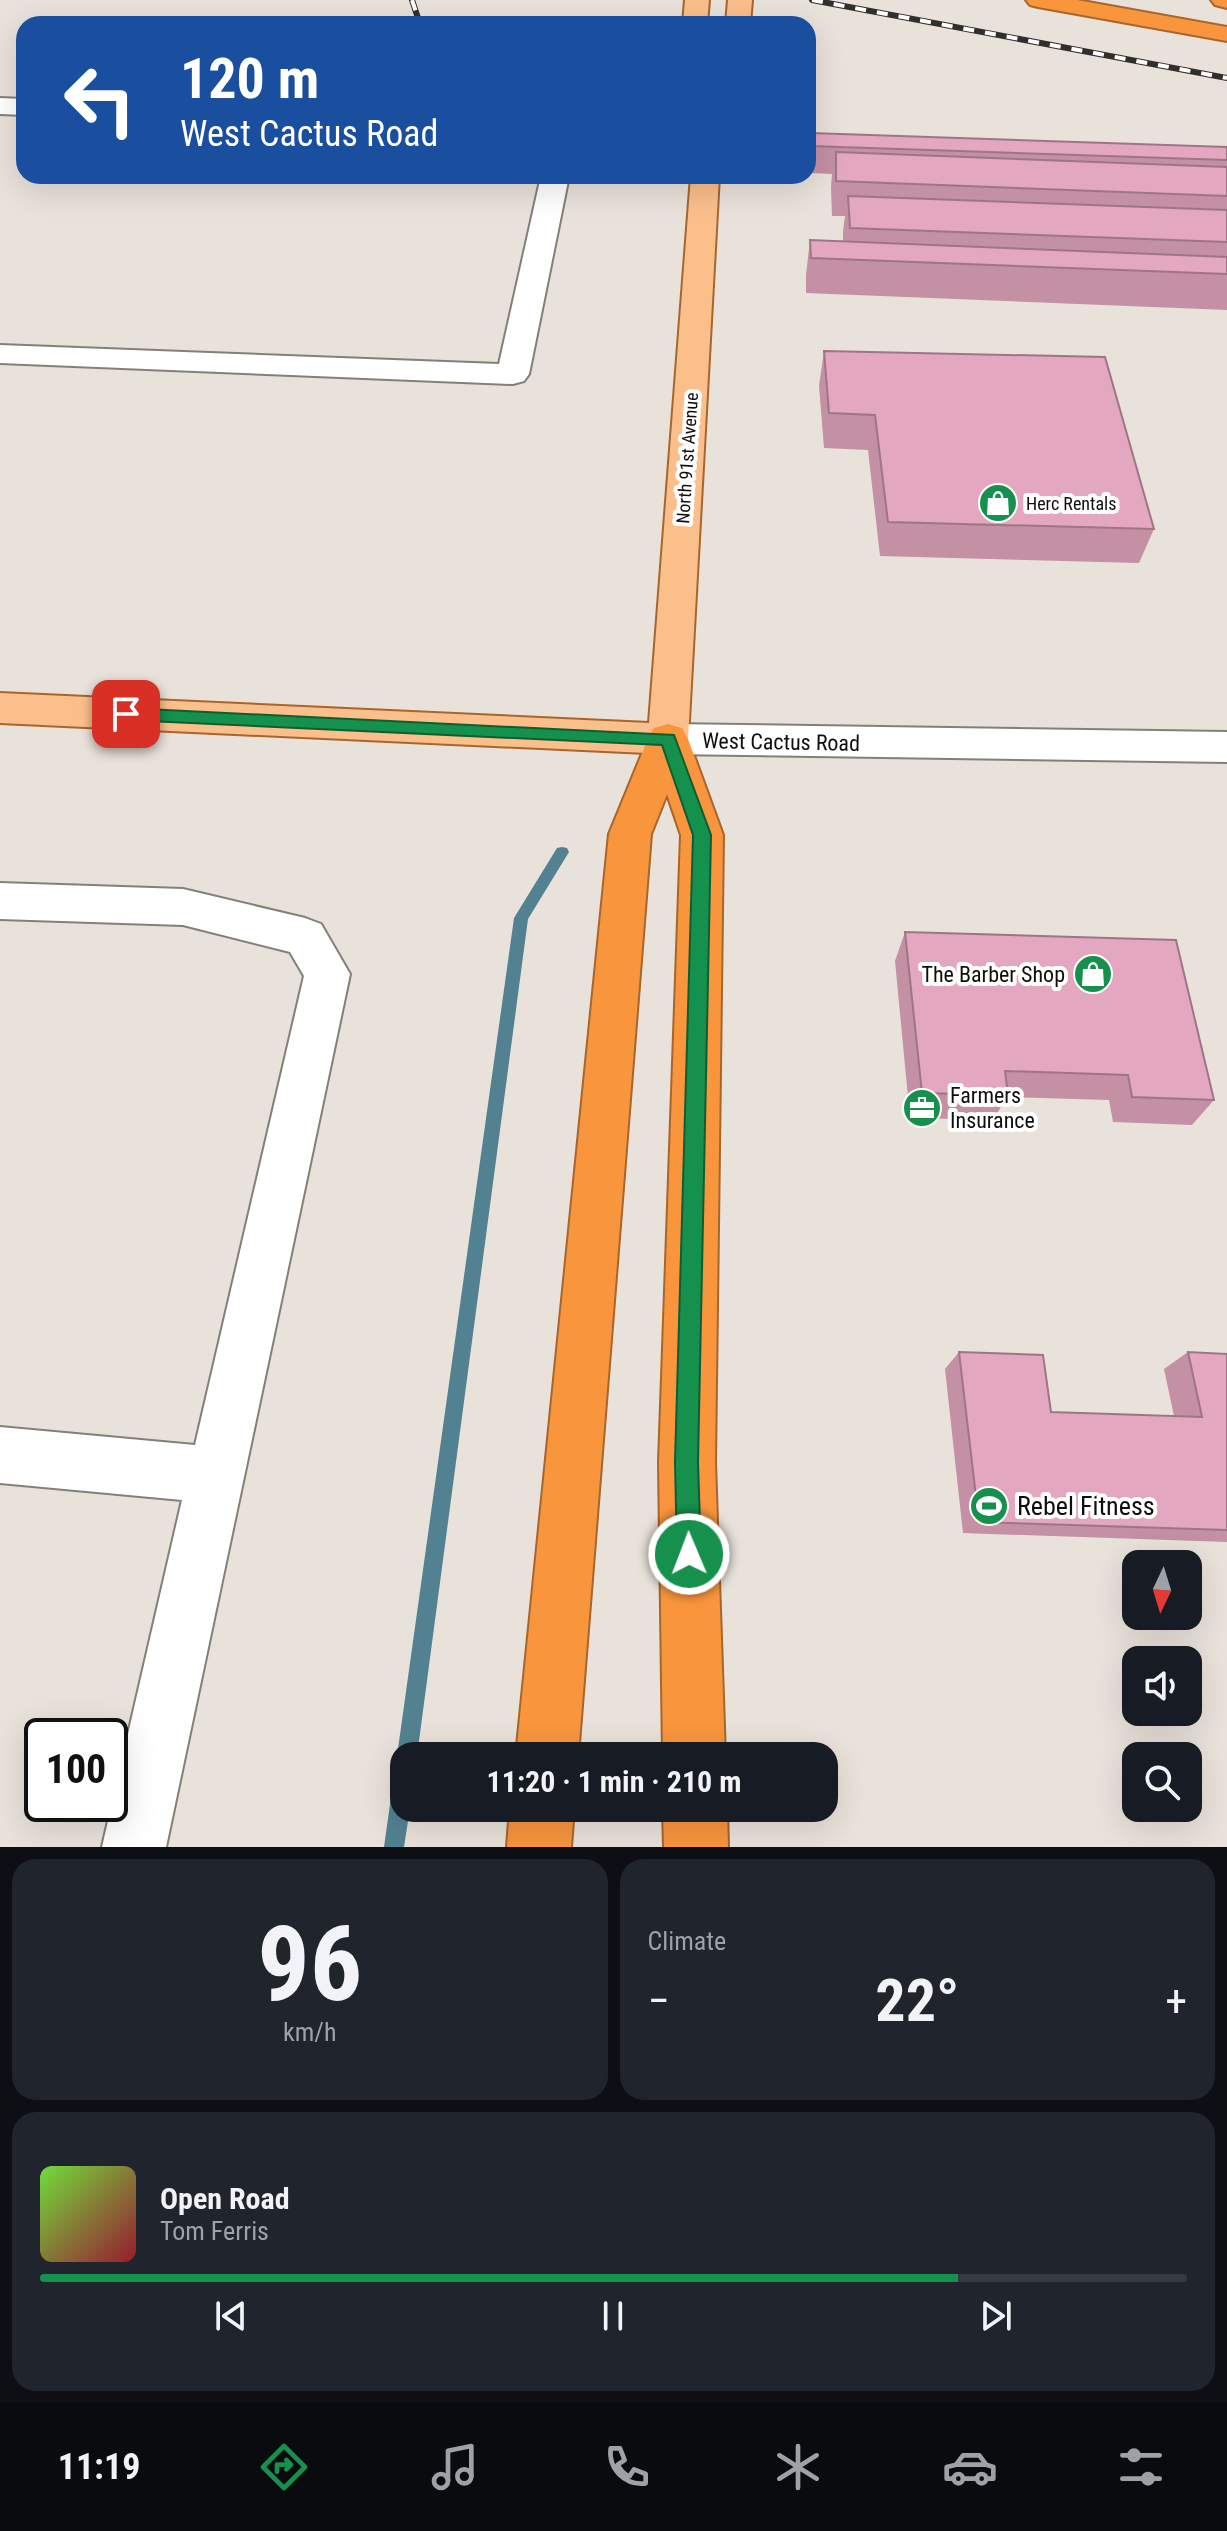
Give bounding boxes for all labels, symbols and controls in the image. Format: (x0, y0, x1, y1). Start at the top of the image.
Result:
text: 120 m (180, 46, 319, 112)
icon: left (48, 48, 152, 152)
text: West Cactus Road (180, 113, 438, 155)
street label: North 91st Avenue (672, 392, 702, 524)
shop icon: Herc Rentals (977, 482, 1019, 524)
place label: Herc Rentals (1026, 493, 1116, 514)
pin (92, 680, 160, 748)
icon: arrive (104, 692, 148, 736)
street label: West Cactus Road (702, 728, 860, 756)
shop icon: The Barber Shop (1072, 953, 1114, 995)
place label: The Barber Shop (921, 962, 1065, 987)
place label: Farmers Insurance (950, 1083, 1035, 1133)
office icon: Farmers Insurance (901, 1087, 943, 1129)
sports icon: Rebel Fitness (968, 1485, 1010, 1527)
place label: Rebel Fitness (1017, 1491, 1155, 1521)
position arrow (647, 1512, 731, 1596)
north arrow (1122, 1550, 1202, 1630)
map controls (1122, 1550, 1202, 1822)
button: sound (1122, 1646, 1202, 1726)
speed limit sign: 100 (24, 1718, 128, 1822)
button: search (1122, 1742, 1202, 1822)
text: 11:20 · 1 min · 210 m (487, 1764, 741, 1799)
text: 96 (257, 1904, 362, 2025)
text: Climate (648, 1926, 726, 1956)
text: 22° (875, 1965, 959, 2036)
text: − (648, 1975, 670, 2027)
text: + (1165, 1975, 1187, 2027)
text: km/h (283, 2017, 337, 2047)
text: Open Road (160, 2181, 290, 2216)
text: Tom Ferris (160, 2216, 269, 2246)
icon: previous (209, 2294, 253, 2338)
icon: pause (591, 2294, 635, 2338)
icon: next (974, 2294, 1018, 2338)
icon: directions (256, 2439, 312, 2495)
icon: music (427, 2439, 483, 2495)
icon: phone (599, 2439, 655, 2495)
icon: climate (770, 2439, 826, 2495)
icon: car (942, 2439, 998, 2495)
icon: filters (1113, 2439, 1169, 2495)
text: 11:19 (58, 2446, 140, 2488)

